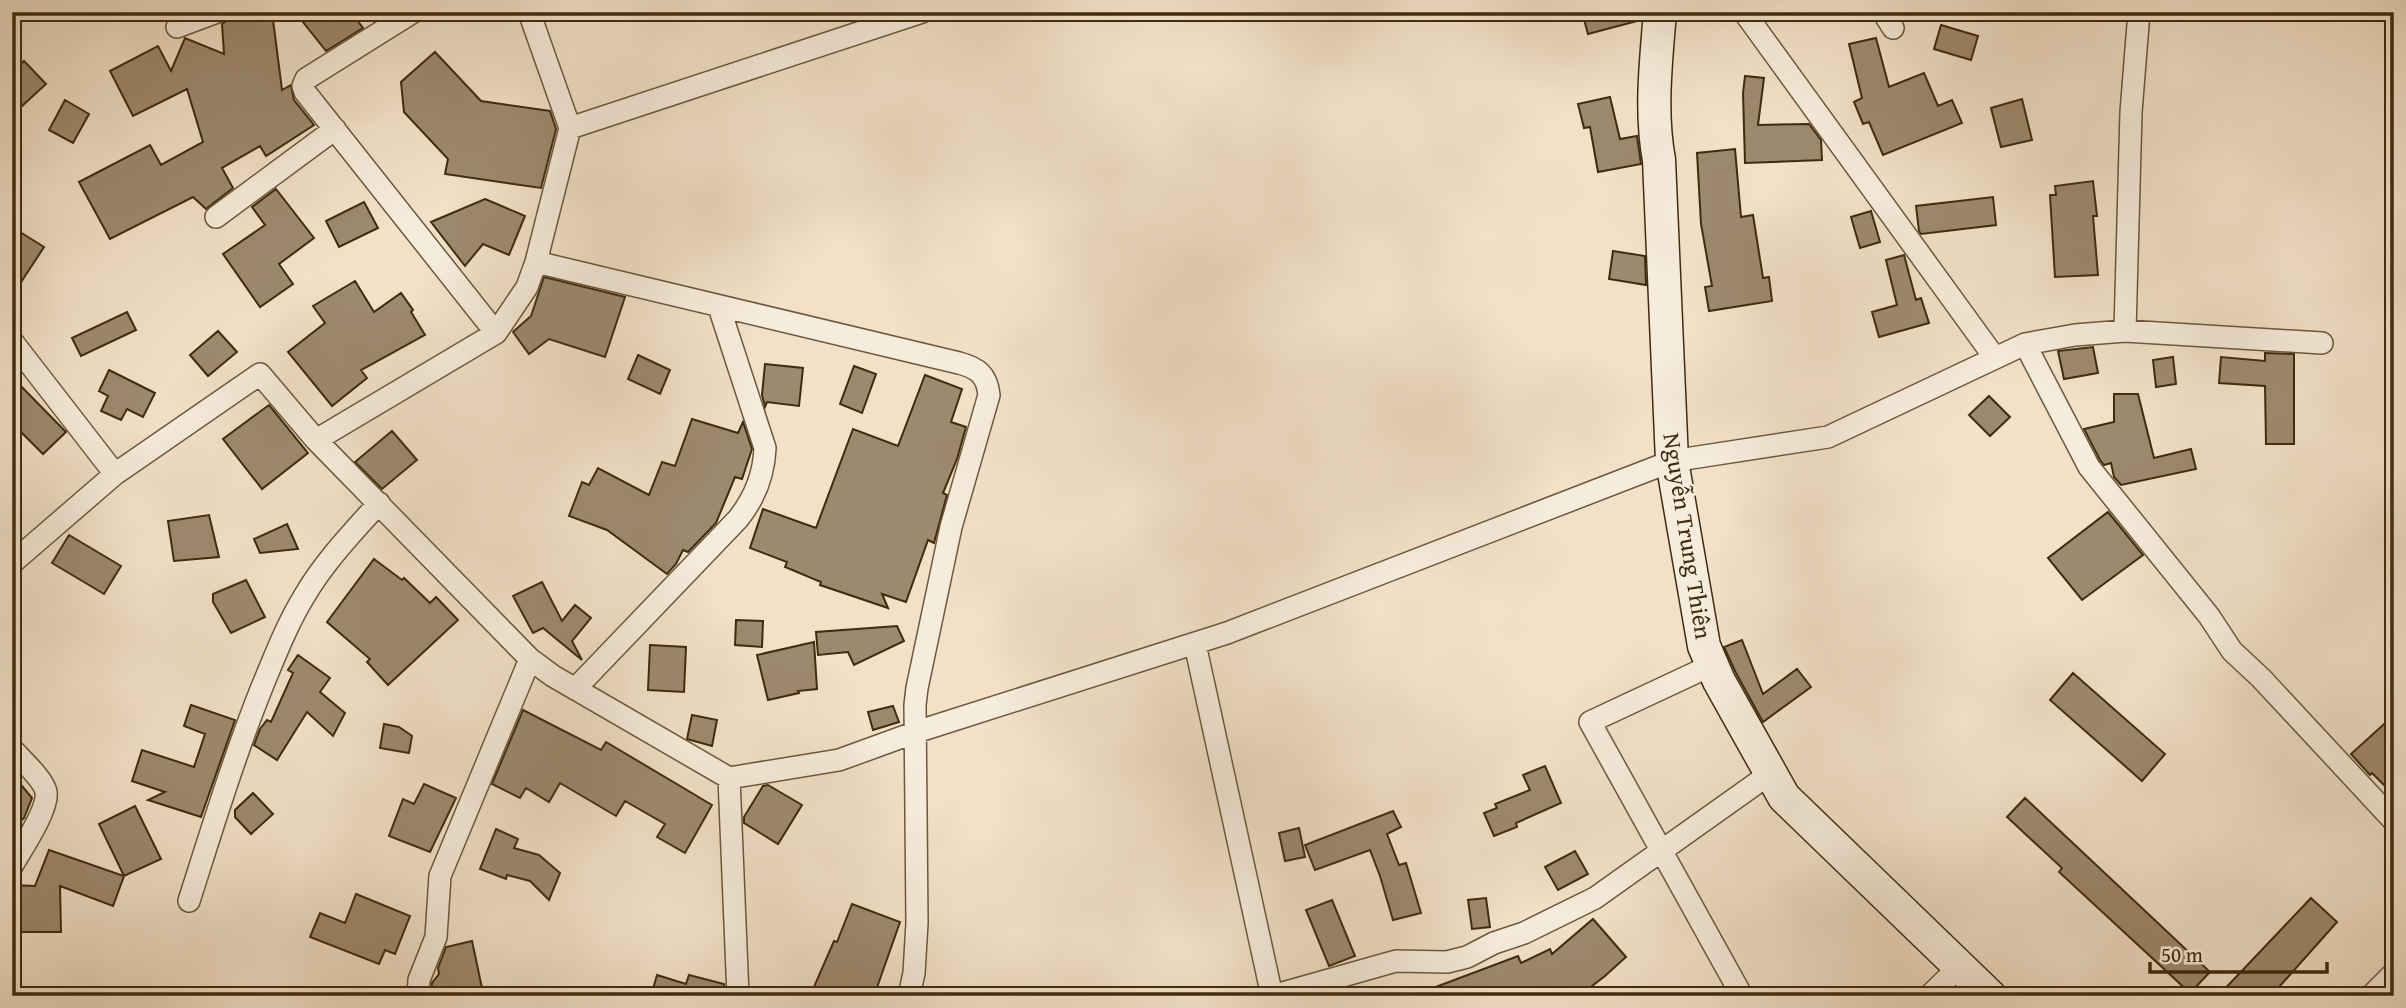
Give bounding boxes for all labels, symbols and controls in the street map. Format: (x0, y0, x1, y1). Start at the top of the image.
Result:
street label: Nguyễn Trung Thiên (1654, 431, 1722, 642)
scale bar (2150, 931, 2327, 975)
text: 50 m (2161, 939, 2203, 970)

